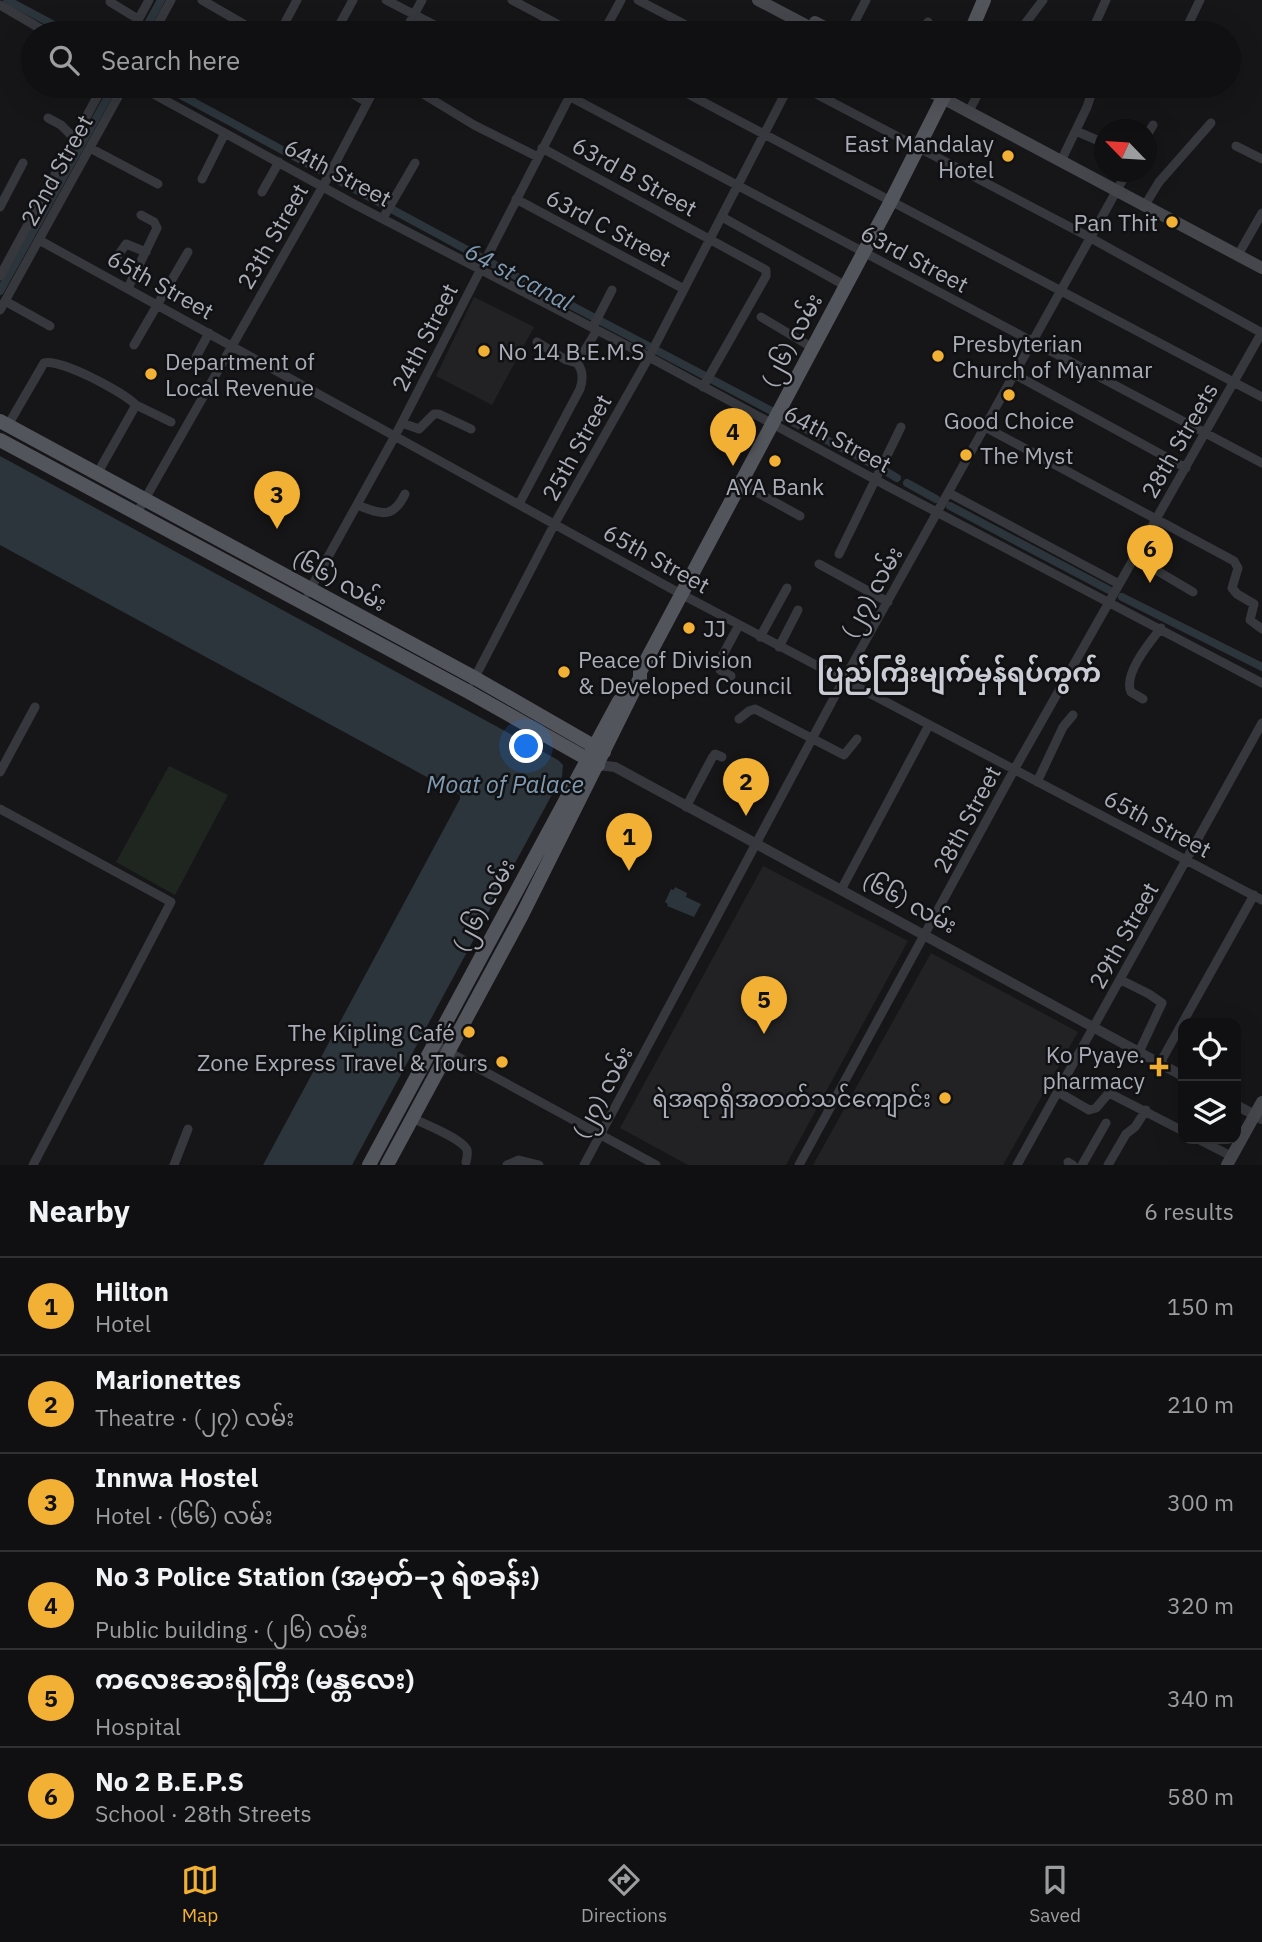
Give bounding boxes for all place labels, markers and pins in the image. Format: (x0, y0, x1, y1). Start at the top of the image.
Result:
place label: East Mandalay Hotel (844, 128, 995, 184)
marker: East Mandalay Hotel (1000, 148, 1016, 164)
place label: Pan Thit (1073, 207, 1158, 237)
marker: Pan Thit (1164, 214, 1180, 230)
place label: Presbyterian Church of Myanmar (952, 328, 1153, 384)
place label: No 14 B.E.M.S (498, 336, 645, 366)
marker: No 14 B.E.M.S (476, 343, 492, 359)
place label: Department of Local Revenue (165, 346, 315, 402)
marker: Presbyterian Church of Myanmar (930, 348, 946, 364)
marker: Department of Local Revenue (143, 366, 159, 382)
marker: Good Choice (1001, 387, 1017, 403)
place label: Good Choice (944, 405, 1074, 435)
pin: 4 (710, 408, 756, 466)
place label: The Myst (980, 440, 1073, 470)
marker: The Myst (958, 447, 974, 463)
marker: AYA Bank (767, 453, 783, 469)
pin: 3 (254, 471, 300, 529)
place label: AYA Bank (726, 471, 824, 501)
pin: 6 (1127, 525, 1173, 583)
place label: JJ (703, 613, 726, 643)
marker: JJ (681, 620, 697, 636)
place label: Peace of Division & Developed Council (578, 644, 792, 700)
marker: Peace of Division & Developed Council (556, 664, 572, 680)
pin: 2 (723, 758, 769, 816)
pin: 1 (606, 813, 652, 871)
pin: 5 (741, 976, 787, 1034)
place label: The Kipling Café (288, 1017, 455, 1047)
marker: The Kipling Café (461, 1024, 477, 1040)
place label: Ko Pyaye. pharmacy (1042, 1039, 1146, 1095)
place label: Zone Express Travel & Tours (197, 1047, 488, 1077)
marker: Zone Express Travel & Tours (494, 1054, 510, 1070)
marker: Ko Pyaye. pharmacy (1151, 1059, 1167, 1075)
place label: ရဲအရာရှိအတတ်သင်ကျောင်း (652, 1083, 931, 1118)
marker: ရဲအရာရှိအတတ်သင်ကျောင်း (937, 1090, 953, 1106)

